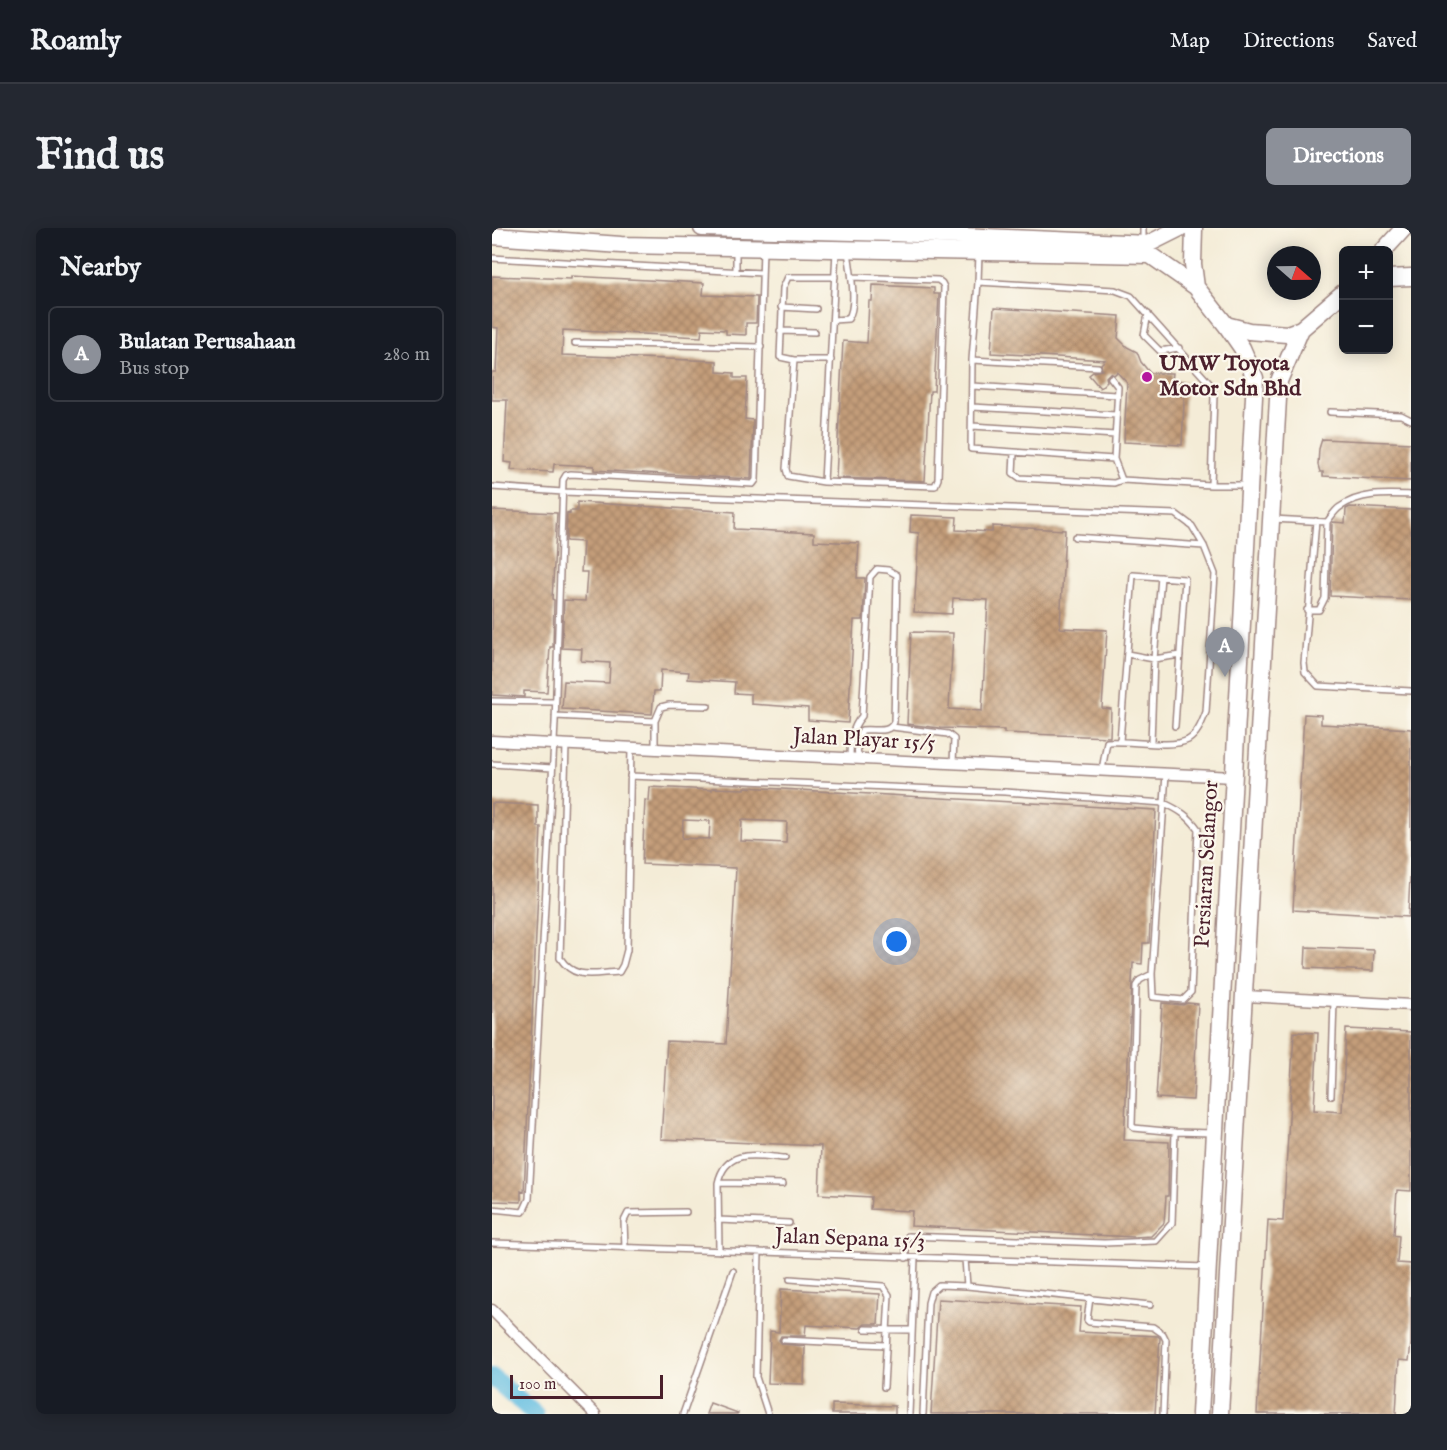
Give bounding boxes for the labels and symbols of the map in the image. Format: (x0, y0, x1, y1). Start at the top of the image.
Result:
north arrow (1267, 246, 1321, 300)
place label: UMW Toyota Motor Sdn Bhd (1158, 350, 1302, 403)
marker: UMW Toyota Motor Sdn Bhd (1140, 370, 1154, 384)
pin: A (1206, 628, 1244, 677)
street label: Jalan Playar 15/5 (789, 722, 936, 758)
street label: Persiaran Selangor (1189, 779, 1225, 949)
your location (882, 927, 911, 956)
street label: Jalan Sepana 15/3 (771, 1222, 926, 1256)
scale bar (510, 1372, 663, 1400)

